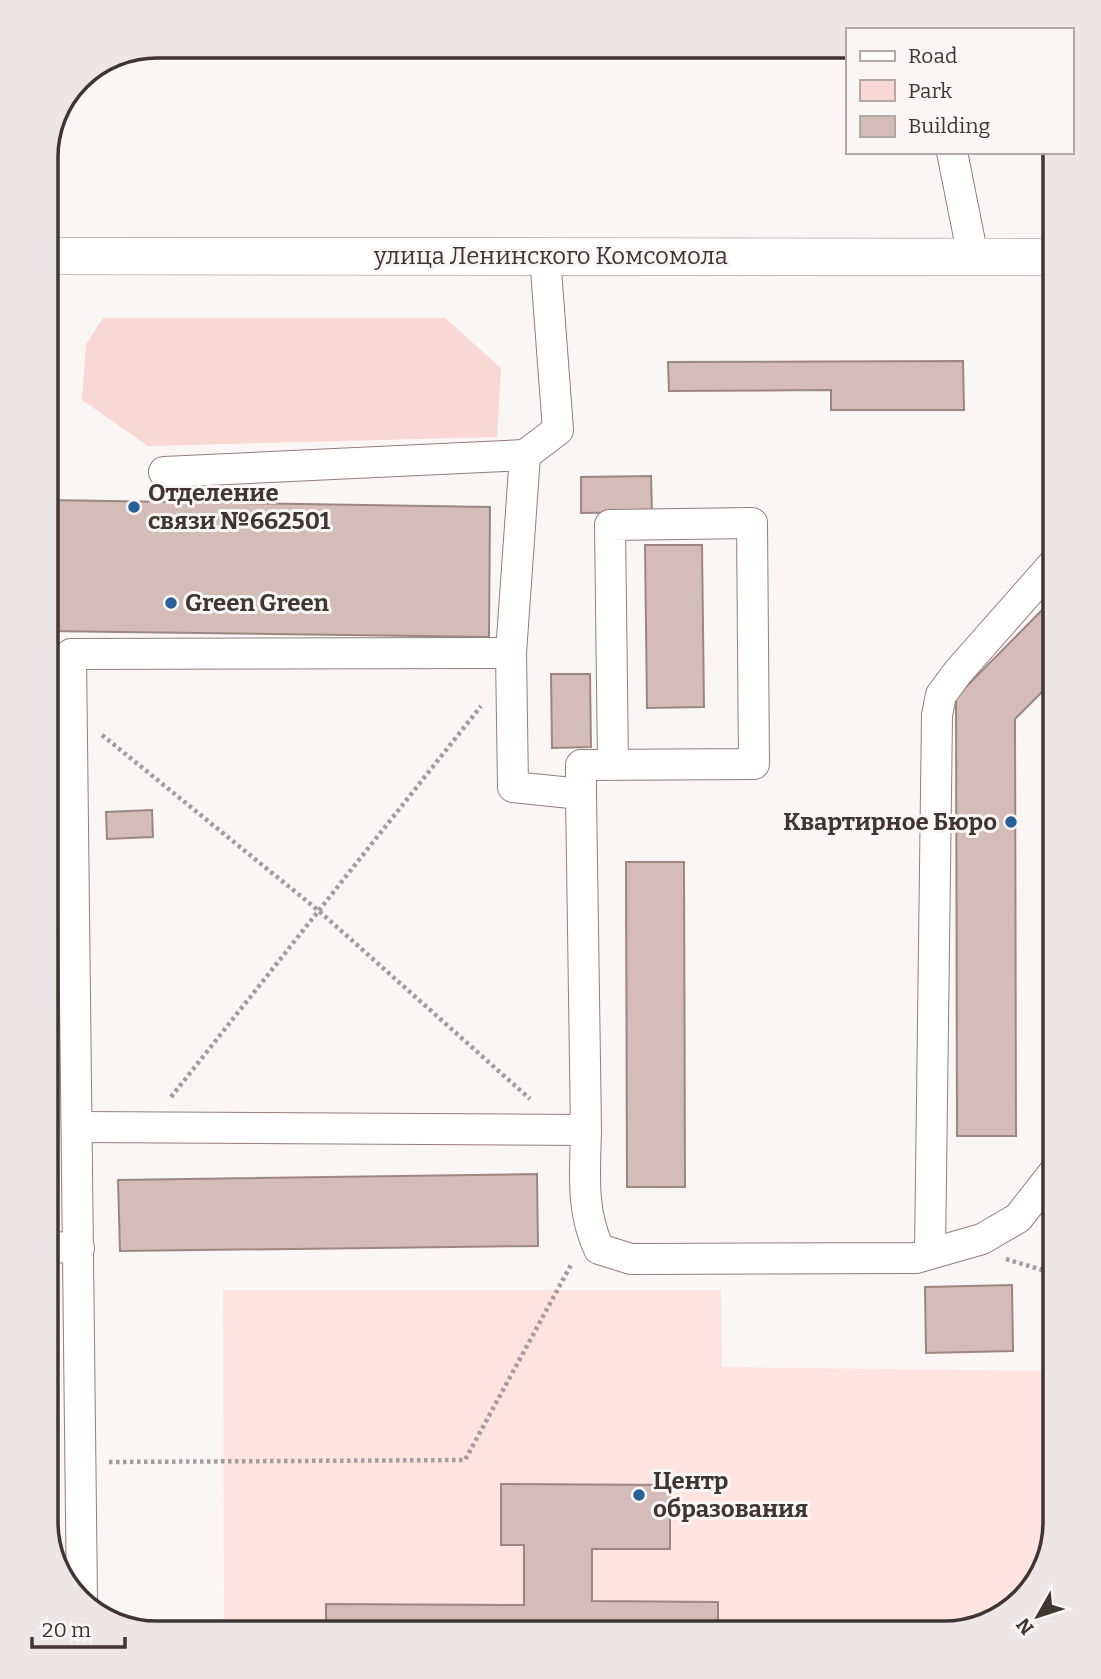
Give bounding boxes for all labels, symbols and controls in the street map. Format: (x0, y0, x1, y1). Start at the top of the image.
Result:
legend (846, 28, 1073, 154)
text: Road (908, 43, 957, 69)
text: Park (908, 78, 952, 104)
text: Building (908, 113, 991, 139)
street label: улица Ленинского Комсомола (373, 242, 728, 270)
place label: Отделение связи №662501 (148, 479, 331, 535)
marker: Отделение связи №662501 (126, 499, 142, 515)
place label: Green Green (185, 589, 330, 617)
marker: Green Green (163, 595, 179, 611)
place label: Квартирное Бюро (783, 808, 997, 836)
marker: Квартирное Бюро (1003, 814, 1019, 830)
place label: Центр образования (653, 1467, 808, 1523)
marker: Центр образования (631, 1487, 647, 1503)
north arrow (1003, 1581, 1073, 1651)
scale bar (32, 1606, 124, 1650)
text: N (1011, 1613, 1039, 1639)
text: 20 m (42, 1617, 91, 1643)

